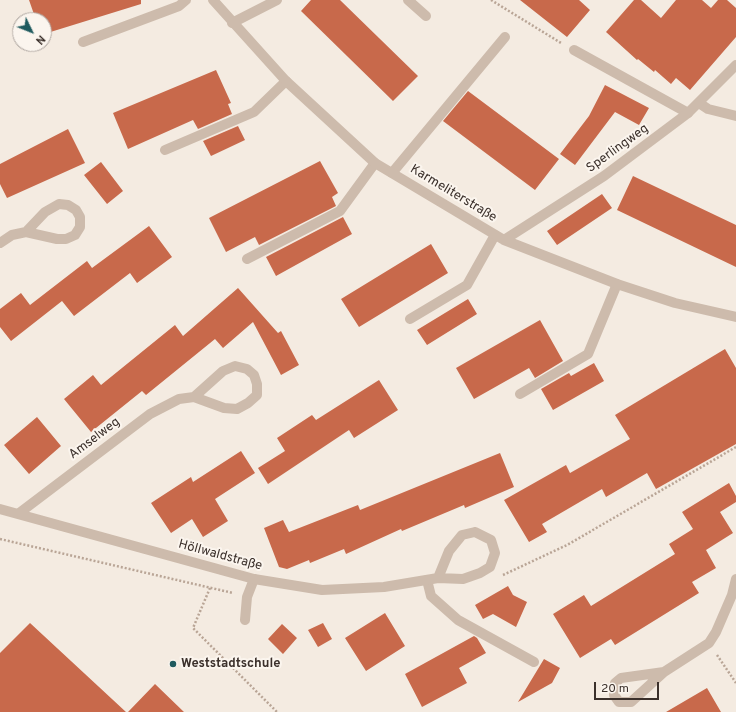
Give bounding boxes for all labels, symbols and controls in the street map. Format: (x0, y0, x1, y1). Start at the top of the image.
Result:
north arrow (12, 12, 52, 52)
text: N (32, 32, 48, 47)
street label: Sperlingweg (584, 121, 652, 177)
street label: Karmeliterstraße (407, 162, 499, 226)
street label: Amselweg (66, 415, 124, 463)
street label: Höllwaldstraße (176, 537, 264, 575)
place label: Weststadtschule (181, 656, 281, 672)
marker: Weststadtschule (168, 659, 178, 669)
scale bar (596, 674, 661, 700)
text: 20 m (601, 681, 629, 697)

